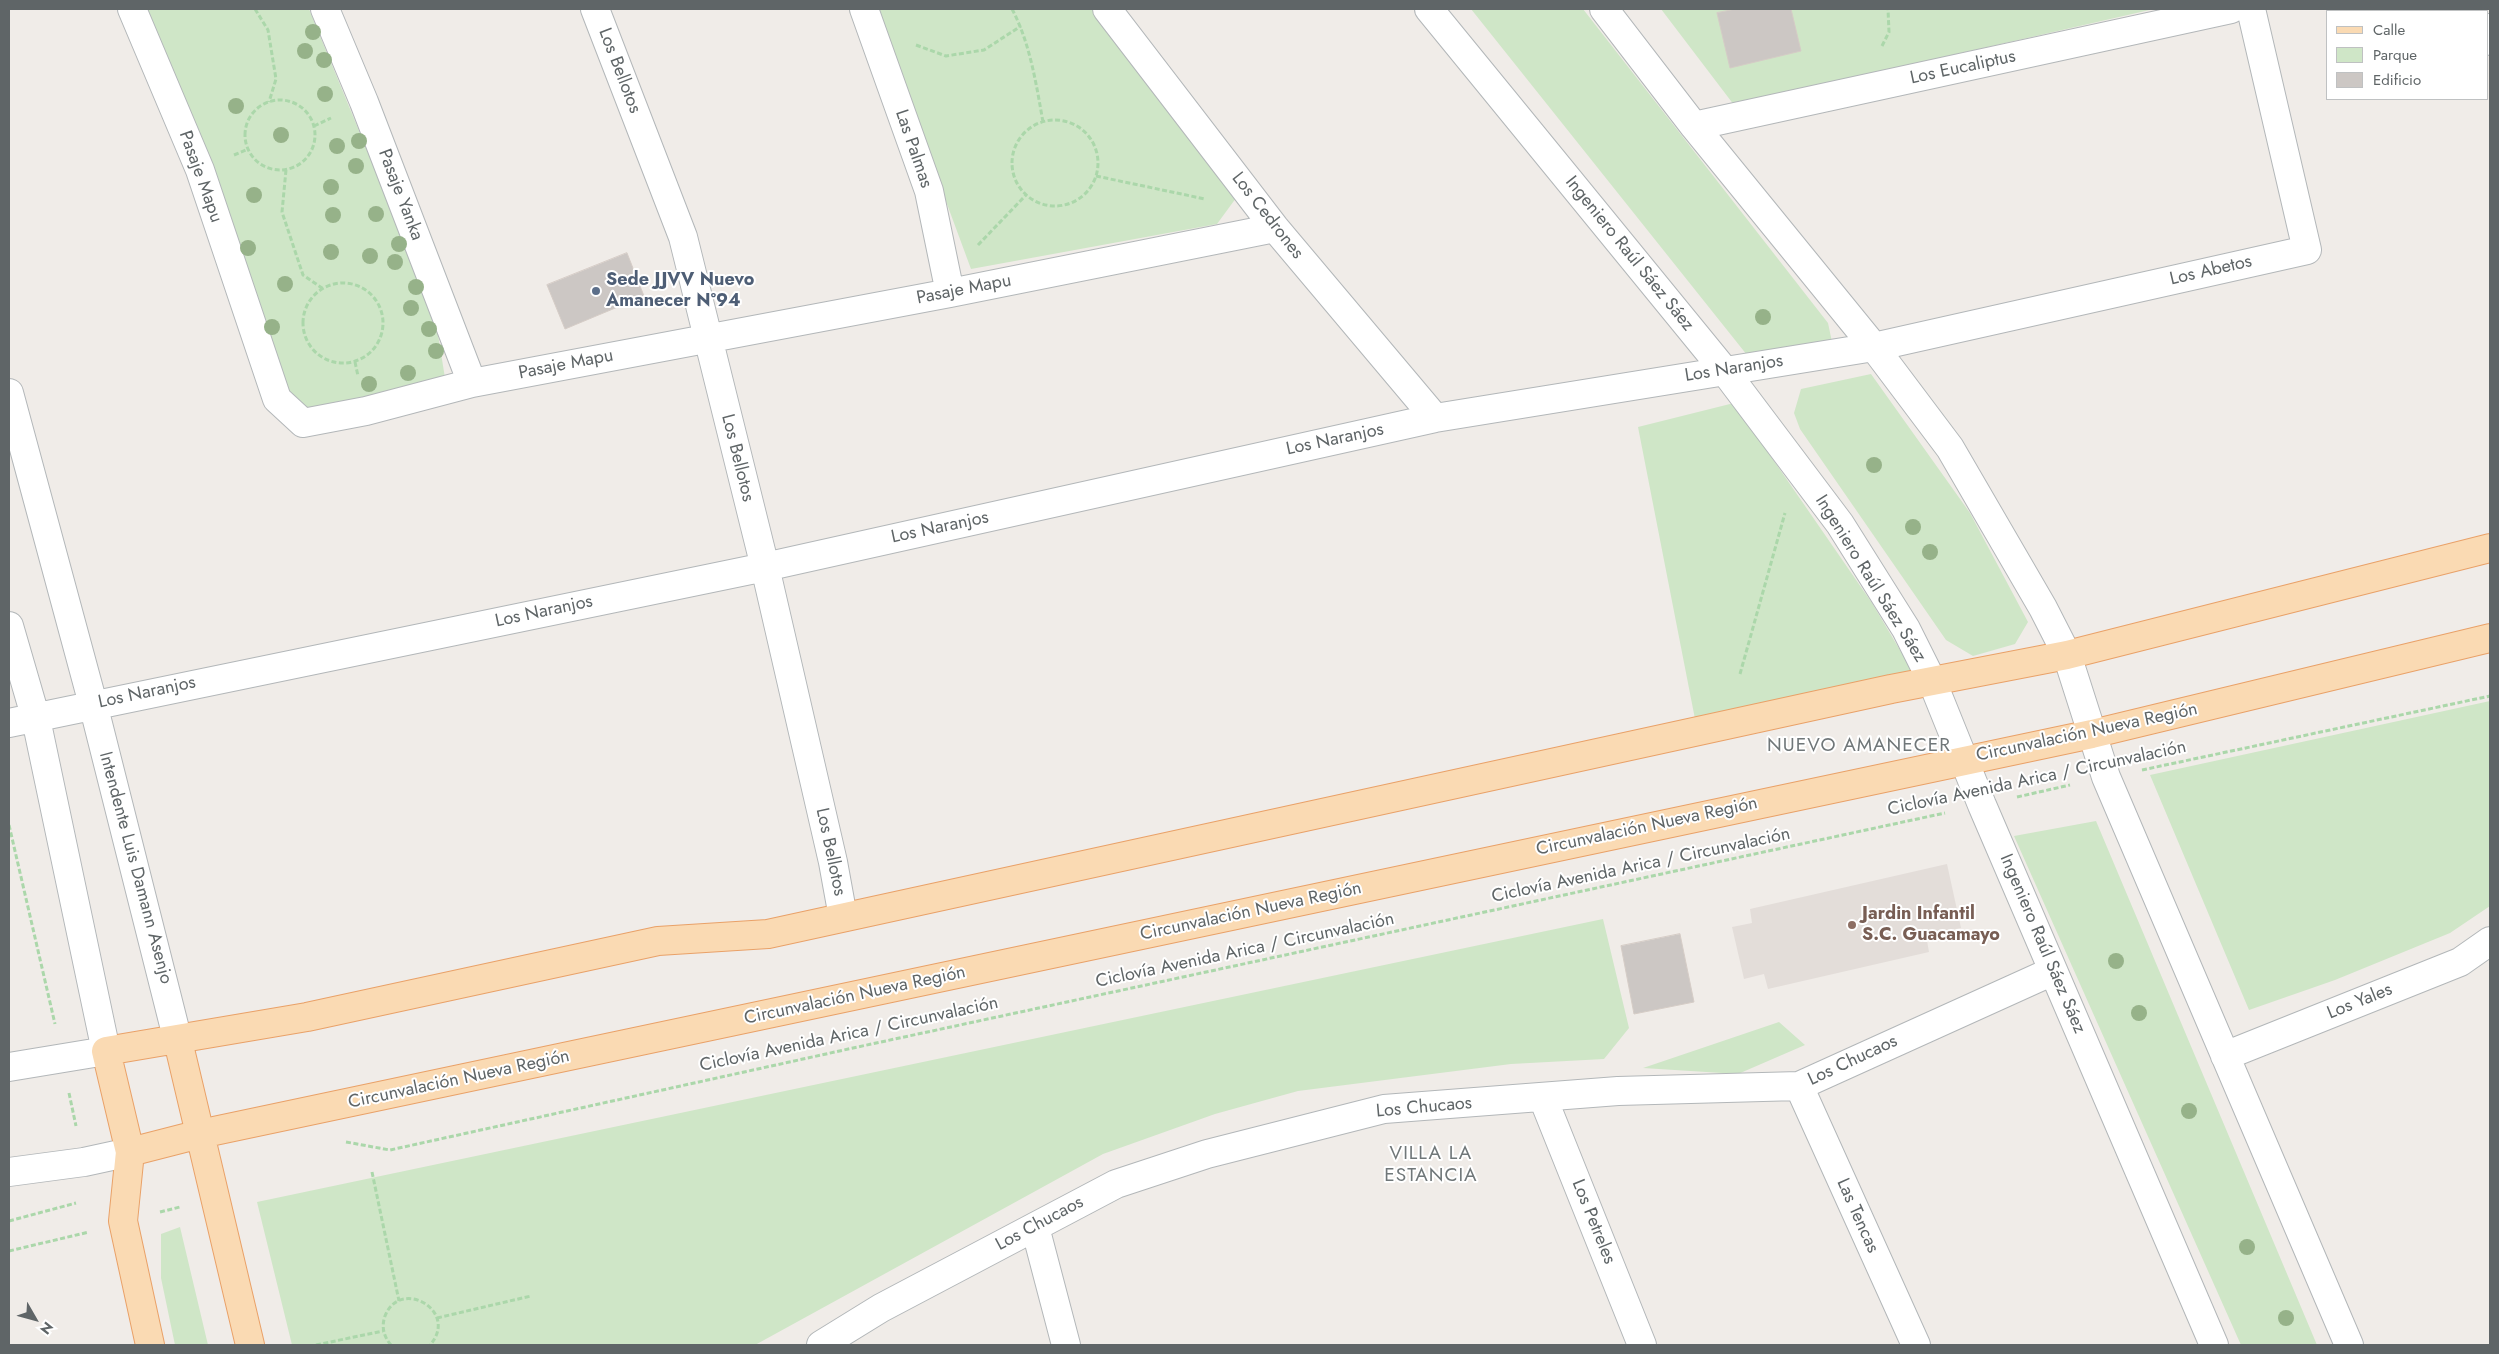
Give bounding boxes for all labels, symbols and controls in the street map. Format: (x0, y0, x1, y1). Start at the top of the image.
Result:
legend (2326, 10, 2489, 100)
text: Calle (2373, 19, 2405, 41)
street label: Los Bellotos (593, 25, 645, 117)
text: Parque (2373, 44, 2417, 66)
street label: Los Eucaliptus (1908, 46, 2018, 90)
text: Edificio (2373, 69, 2421, 91)
street label: Las Palmas (890, 107, 936, 191)
street label: Pasaje Mapu (173, 128, 227, 226)
street label: Pasaje Yanka (373, 146, 427, 244)
street label: Los Cedrones (1226, 168, 1308, 264)
street label: Ingeniero Raúl Sáez Sáez (1560, 172, 1698, 336)
street label: Los Abetos (2168, 251, 2254, 291)
place label: Sede JJVV Nuevo Amanecer N°94 (606, 270, 754, 312)
street label: Pasaje Mapu (915, 270, 1013, 310)
marker: Sede JJVV Nuevo Amanecer N°94 (590, 285, 602, 297)
street label: Pasaje Mapu (517, 345, 615, 385)
street label: Los Naranjos (1683, 351, 1785, 387)
street label: Los Bellotos (716, 412, 758, 504)
street label: Los Naranjos (1284, 419, 1386, 461)
street label: Ingeniero Raúl Sáez Sáez (1810, 492, 1930, 666)
street label: Los Naranjos (889, 507, 991, 549)
street label: Los Naranjos (493, 591, 595, 633)
street label: Los Naranjos (96, 672, 198, 714)
street label: Circunvalación Nueva Región (1974, 699, 2200, 767)
district label: NUEVO AMANECER (1765, 735, 1953, 757)
street label: Ciclovía Avenida Arica / Circunvalación (1886, 737, 2188, 821)
street label: Intendente Luis Damann Asenjo (94, 750, 176, 986)
street label: Circunvalación Nueva Región (1534, 793, 1760, 861)
street label: Los Bellotos (810, 806, 850, 898)
street label: Ciclovía Avenida Arica / Circunvalación (1490, 824, 1792, 908)
street label: Ingeniero Raúl Sáez Sáez (1994, 851, 2090, 1037)
street label: Circunvalación Nueva Región (1138, 878, 1364, 946)
place label: Jardin Infantil S.C. Guacamayo (1862, 904, 2000, 946)
street label: Ciclovía Avenida Arica / Circunvalación (1094, 909, 1396, 993)
marker: Jardin Infantil S.C. Guacamayo (1846, 919, 1858, 931)
street label: Circunvalación Nueva Región (742, 962, 968, 1030)
street label: Los Yales (2324, 979, 2396, 1025)
street label: Ciclovía Avenida Arica / Circunvalación (698, 993, 1000, 1077)
street label: Los Chucaos (1805, 1031, 1901, 1091)
street label: Circunvalación Nueva Región (346, 1046, 572, 1114)
street label: Los Chucaos (1375, 1093, 1473, 1123)
district label: VILLA LA ESTANCIA (1383, 1143, 1479, 1187)
street label: Las Tencas (1831, 1175, 1883, 1257)
street label: Los Petreles (1566, 1177, 1620, 1267)
street label: Los Chucaos (992, 1192, 1088, 1256)
north arrow (10, 1294, 60, 1344)
text: N (36, 1318, 58, 1339)

